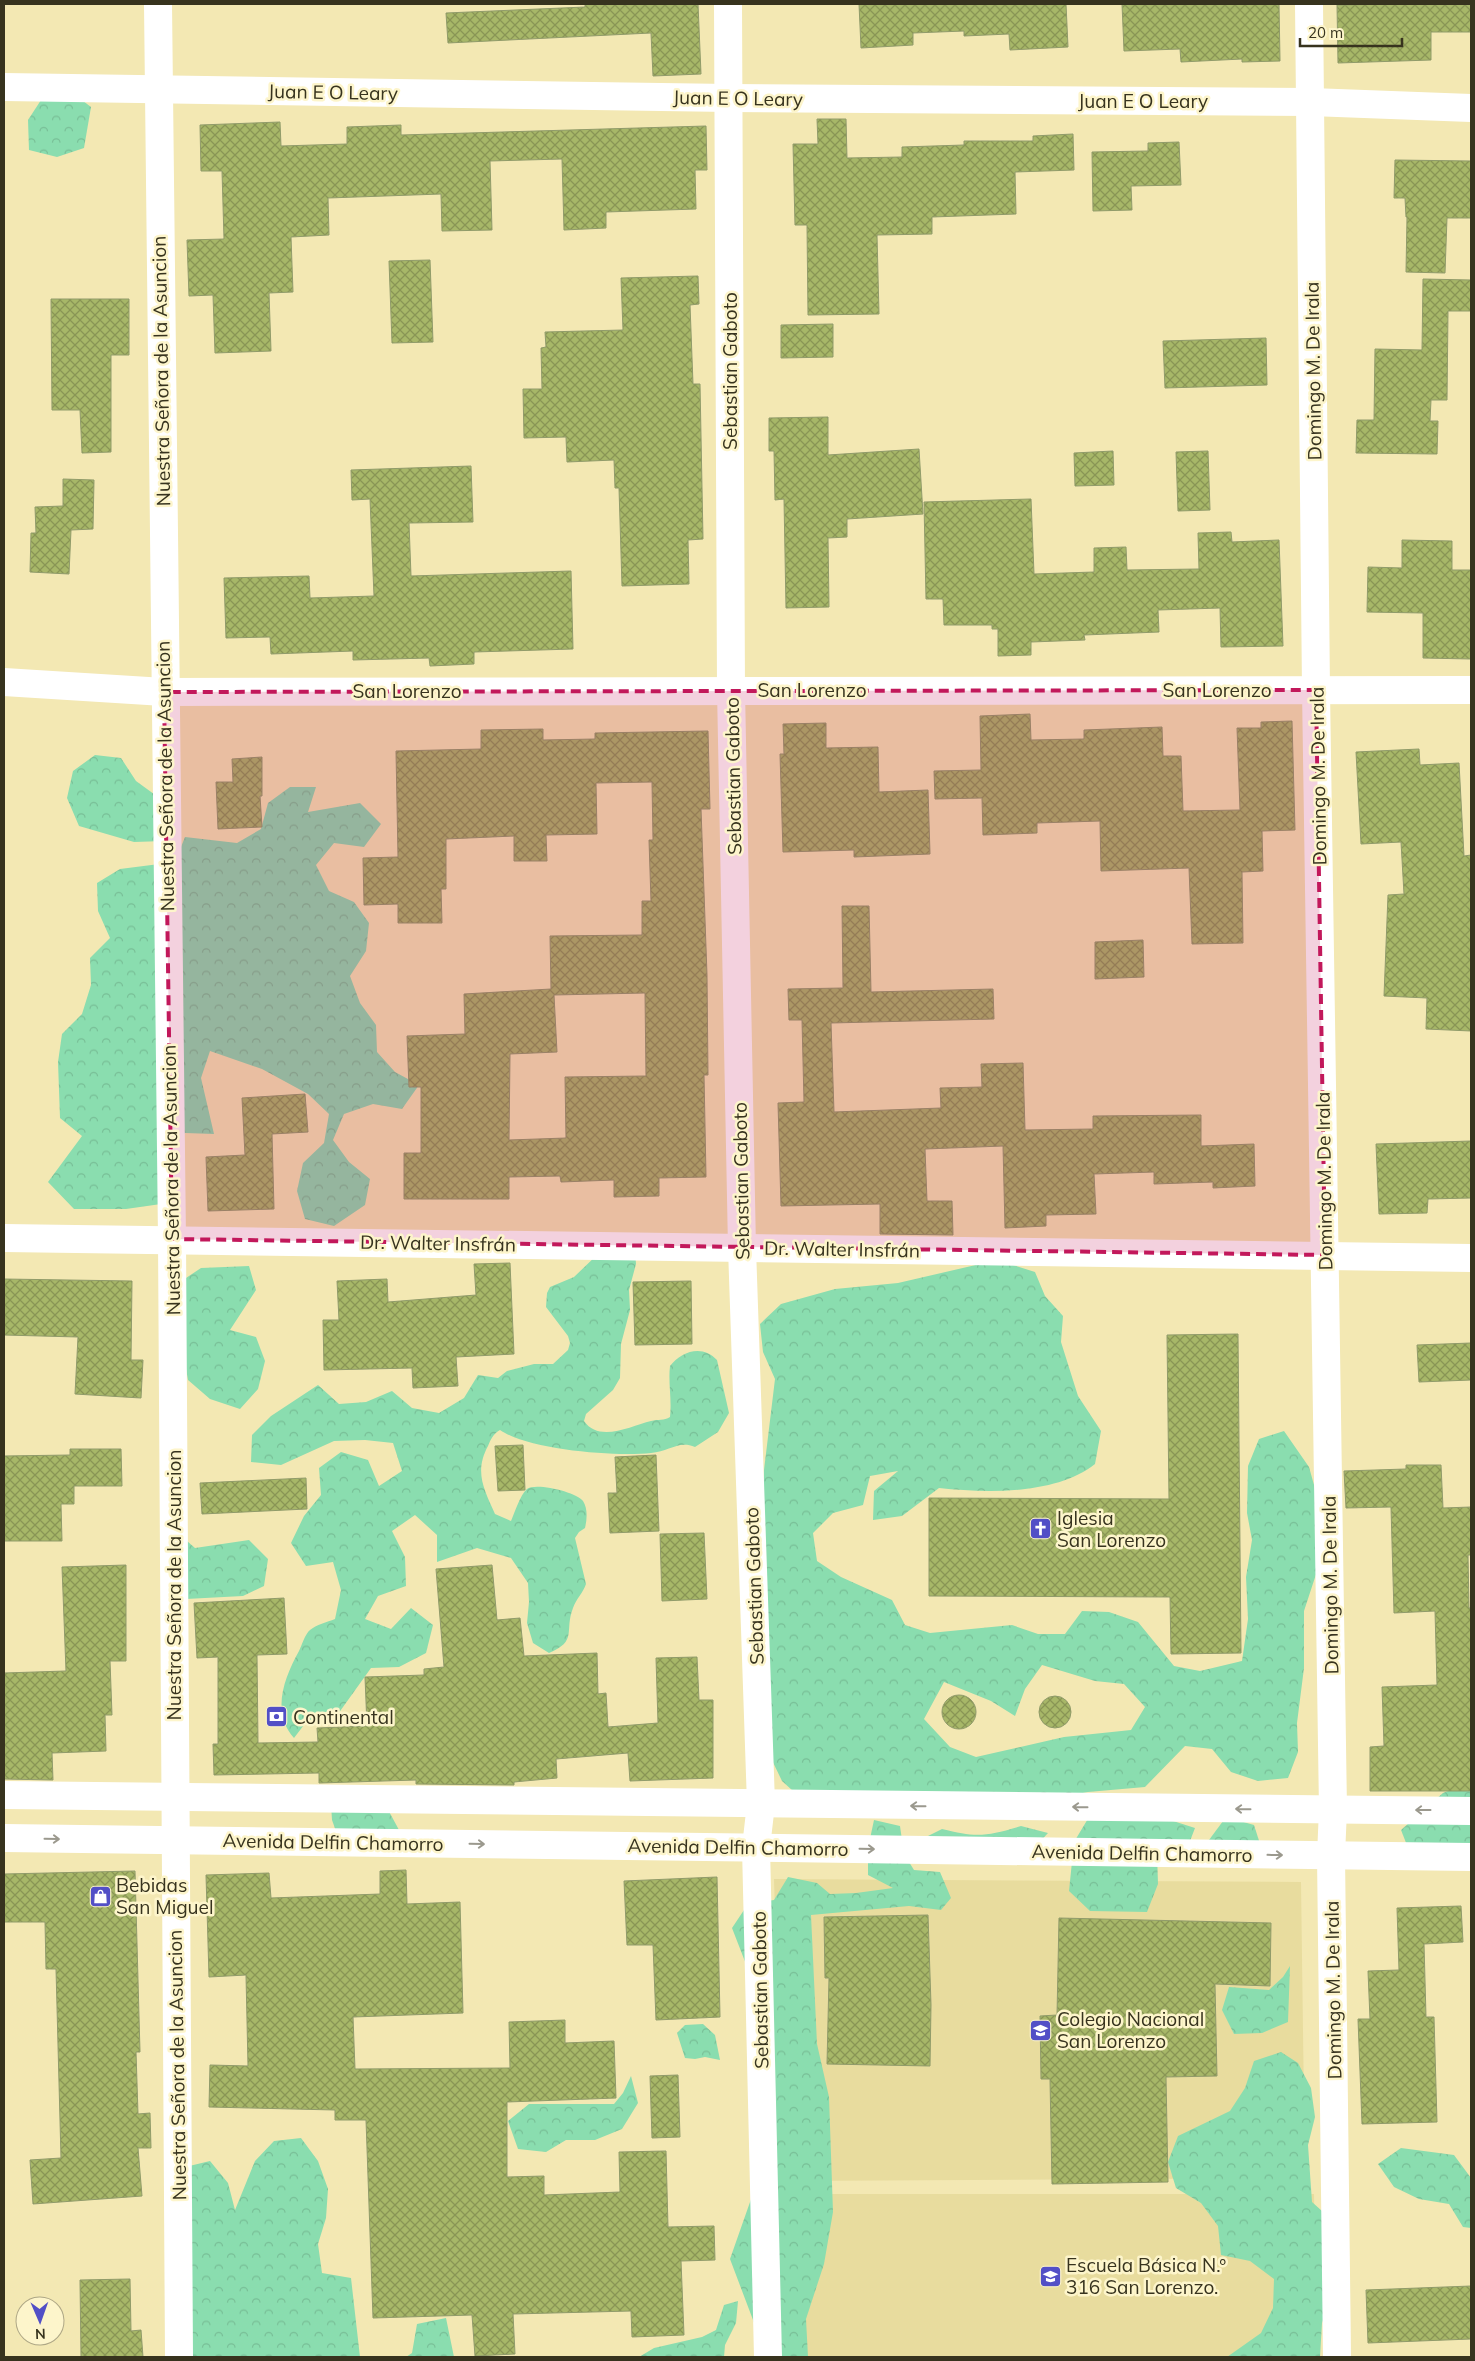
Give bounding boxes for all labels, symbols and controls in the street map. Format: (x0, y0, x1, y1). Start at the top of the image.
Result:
scale bar (1300, 15, 1402, 47)
text: 20 m (1308, 23, 1343, 42)
street label: Juan E O Leary (268, 79, 398, 105)
street label: Juan E O Leary (673, 85, 803, 111)
street label: Juan E O Leary (1078, 89, 1208, 113)
street label: Nuestra Señora de la Asuncion (147, 235, 175, 507)
street label: Domingo M. De Irala (1299, 281, 1327, 461)
street label: Sebastian Gaboto (718, 292, 742, 450)
street label: Nuestra Señora de la Asuncion (151, 640, 179, 912)
street label: San Lorenzo (757, 678, 867, 702)
street label: San Lorenzo (1162, 678, 1272, 702)
street label: San Lorenzo (352, 679, 462, 703)
street label: Domingo M. De Irala (1304, 686, 1332, 866)
street label: Sebastian Gaboto (720, 697, 746, 855)
street label: Nuestra Señora de la Asuncion (157, 1044, 185, 1316)
street label: Domingo M. De Irala (1310, 1091, 1338, 1271)
street label: Sebastian Gaboto (728, 1102, 754, 1260)
street label: Dr. Walter Insfrán (360, 1230, 516, 1256)
street label: Dr. Walter Insfrán (764, 1236, 920, 1262)
street label: Nuestra Señora de la Asuncion (162, 1450, 186, 1720)
street label: Domingo M. De Irala (1316, 1495, 1344, 1675)
place label: Iglesia San Lorenzo (1057, 1506, 1166, 1552)
street label: Sebastian Gaboto (739, 1507, 769, 1665)
church icon: Iglesia San Lorenzo (1029, 1517, 1053, 1541)
bank icon: Continental (265, 1705, 289, 1729)
place label: Continental (293, 1705, 394, 1729)
one-way arrow (910, 1801, 926, 1811)
one-way arrow (1072, 1802, 1088, 1812)
one-way arrow (1235, 1804, 1251, 1814)
one-way arrow (1415, 1805, 1431, 1815)
street label: Avenida Delfin Chamorro (222, 1828, 444, 1856)
street label: Avenida Delfin Chamorro (627, 1833, 849, 1861)
one-way arrow (44, 1834, 60, 1844)
one-way arrow (469, 1839, 485, 1849)
street label: Avenida Delfin Chamorro (1031, 1839, 1253, 1867)
one-way arrow (859, 1844, 875, 1854)
one-way arrow (1267, 1850, 1283, 1859)
place label: Bebidas San Miguel (116, 1873, 213, 1919)
shop icon: Bebidas San Miguel (88, 1884, 112, 1908)
street label: Domingo M. De Irala (1319, 1900, 1347, 2080)
street label: Sebastian Gaboto (747, 1911, 773, 2069)
street label: Nuestra Señora de la Asuncion (163, 1929, 191, 2201)
place label: Colegio Nacional San Lorenzo (1057, 2007, 1204, 2053)
school or university icon: Colegio Nacional San Lorenzo (1029, 2018, 1053, 2042)
place label: Escuela Básica N.º 316 San Lorenzo. (1066, 2253, 1227, 2299)
school or university icon: Escuela Básica N.º 316 San Lorenzo. (1038, 2264, 1062, 2288)
north arrow (15, 2296, 65, 2346)
text: N (35, 2325, 46, 2343)

